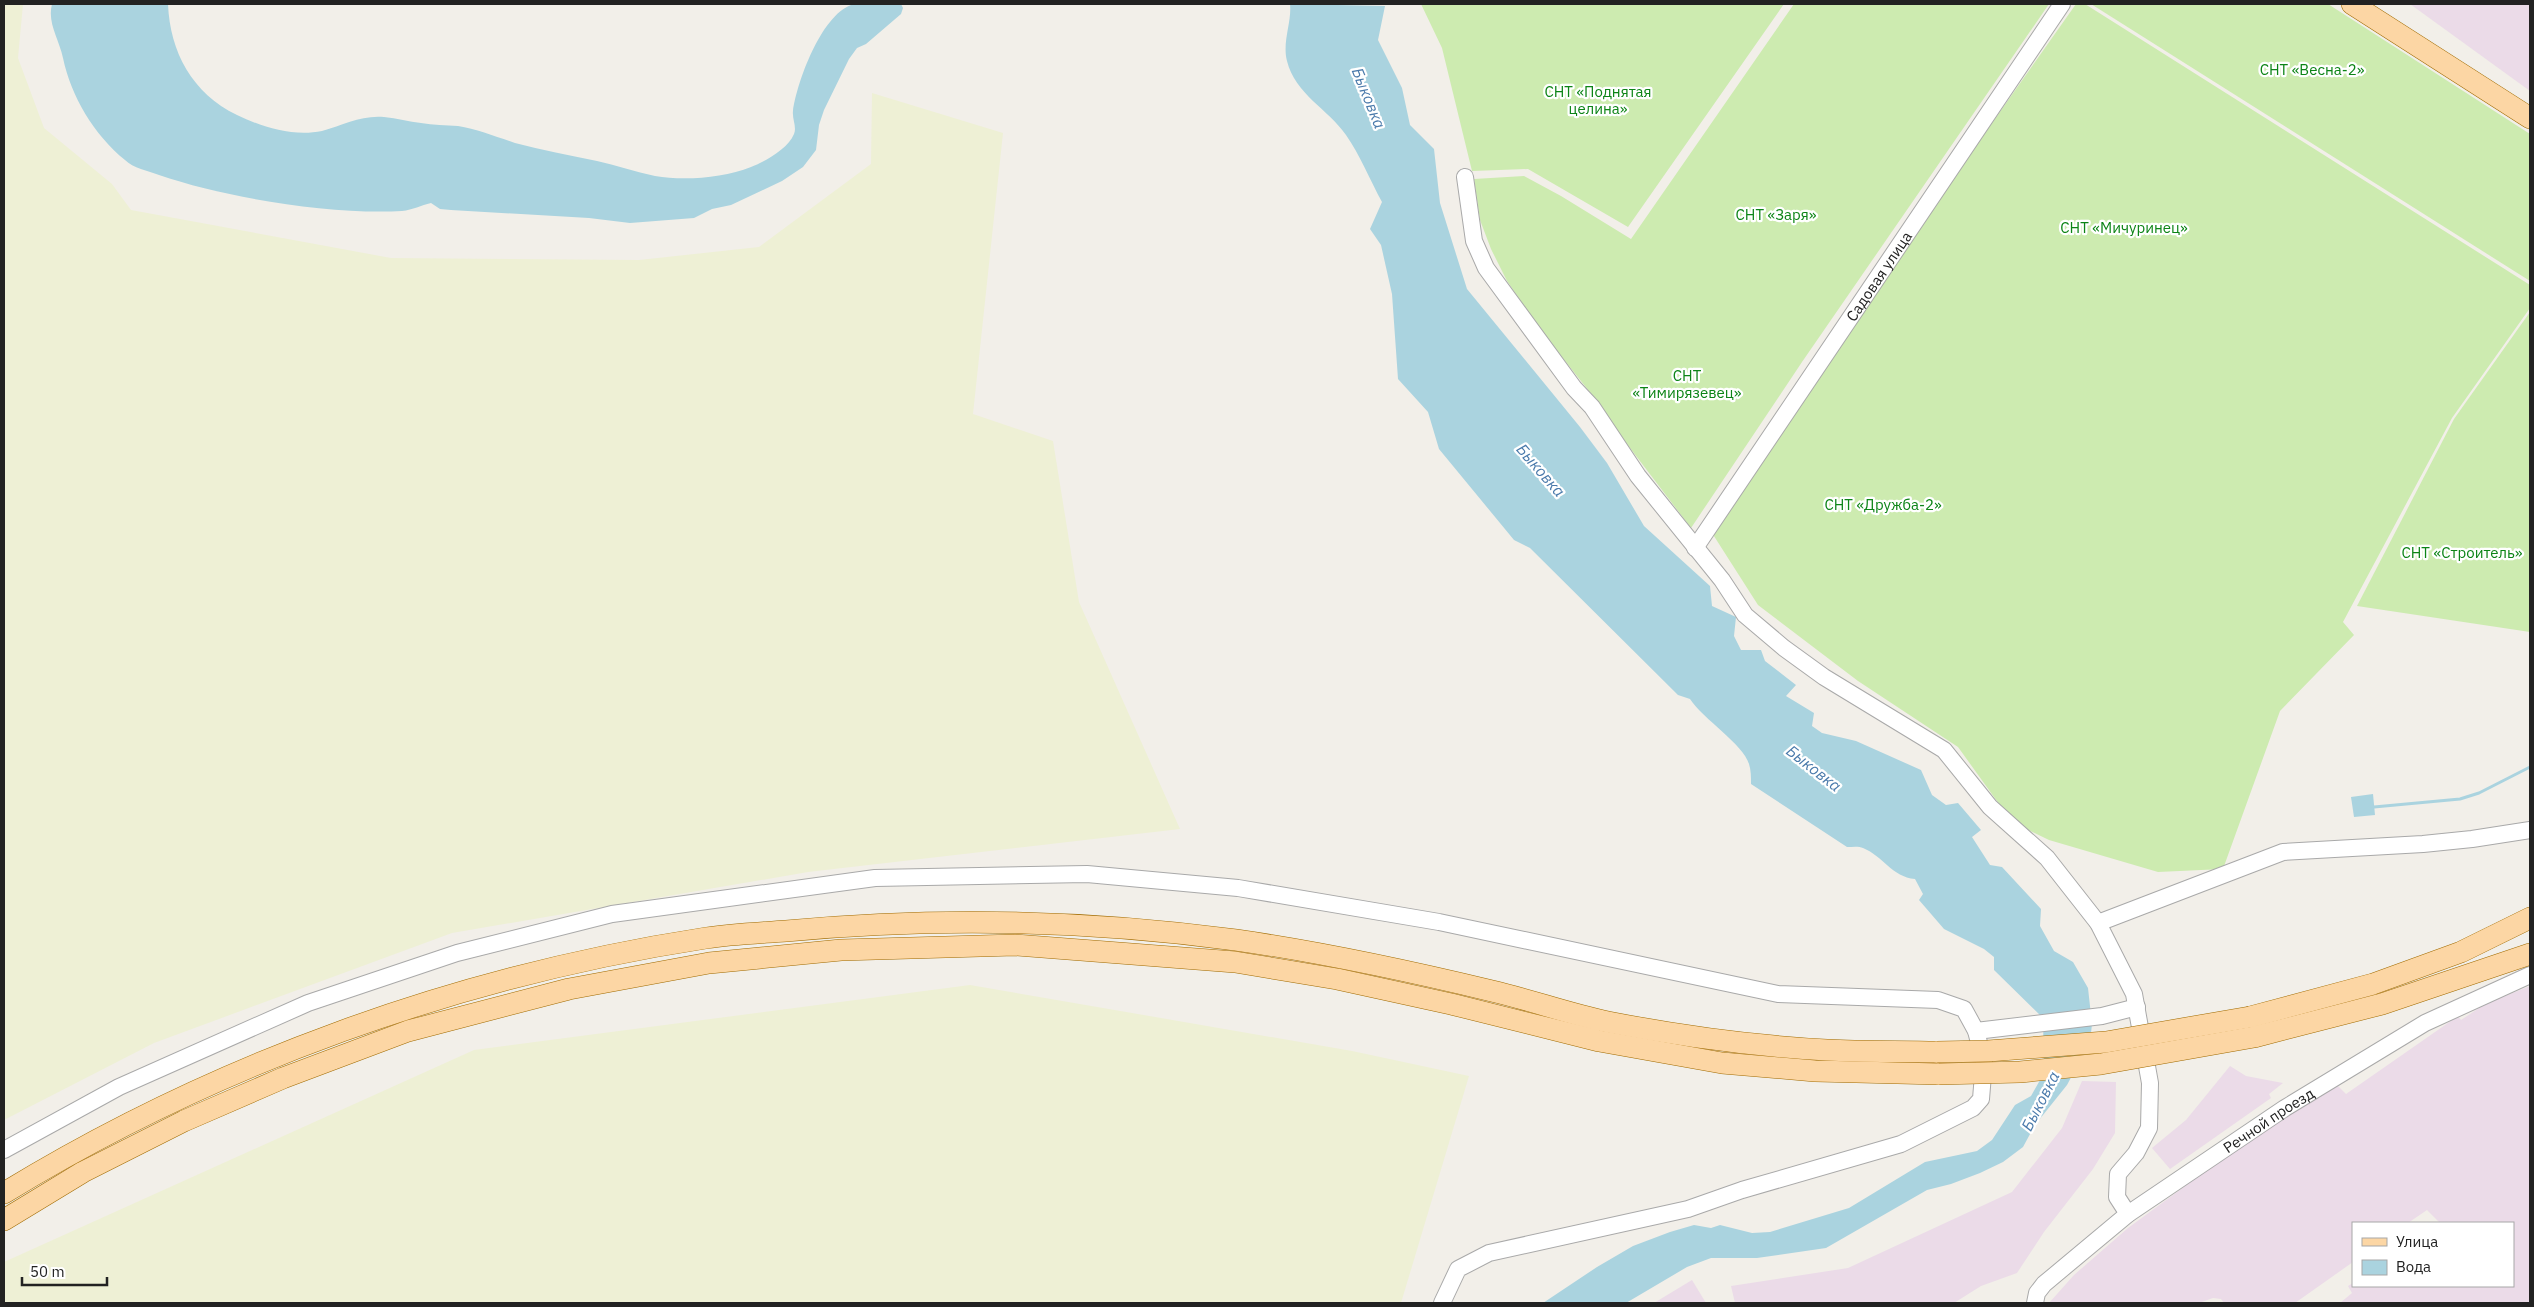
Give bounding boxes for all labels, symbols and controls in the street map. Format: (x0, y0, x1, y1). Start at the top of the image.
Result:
park label: СНТ «Весна-2» (2260, 60, 2365, 79)
water label: Быковка (1348, 65, 1390, 131)
park label: СНТ «Поднятая целина» (1544, 82, 1652, 118)
park label: СНТ «Заря» (1736, 205, 1817, 224)
park label: СНТ «Мичуринец» (2060, 218, 2188, 237)
street label: Садовая улица (1841, 227, 1916, 325)
park label: СНТ «Тимирязевец» (1632, 366, 1742, 402)
water label: Быковка (1512, 439, 1570, 501)
park label: СНТ «Дружба-2» (1824, 495, 1942, 514)
park label: СНТ «Строитель» (2401, 543, 2523, 562)
water label: Быковка (1783, 740, 1845, 796)
water label: Быковка (2017, 1068, 2063, 1134)
street label: Речной проезд (2219, 1083, 2317, 1157)
legend (2352, 1222, 2514, 1287)
text: Улица (2396, 1232, 2438, 1251)
scale bar (22, 1254, 108, 1286)
text: Вода (2396, 1257, 2431, 1276)
text: 50 m (30, 1262, 65, 1281)

